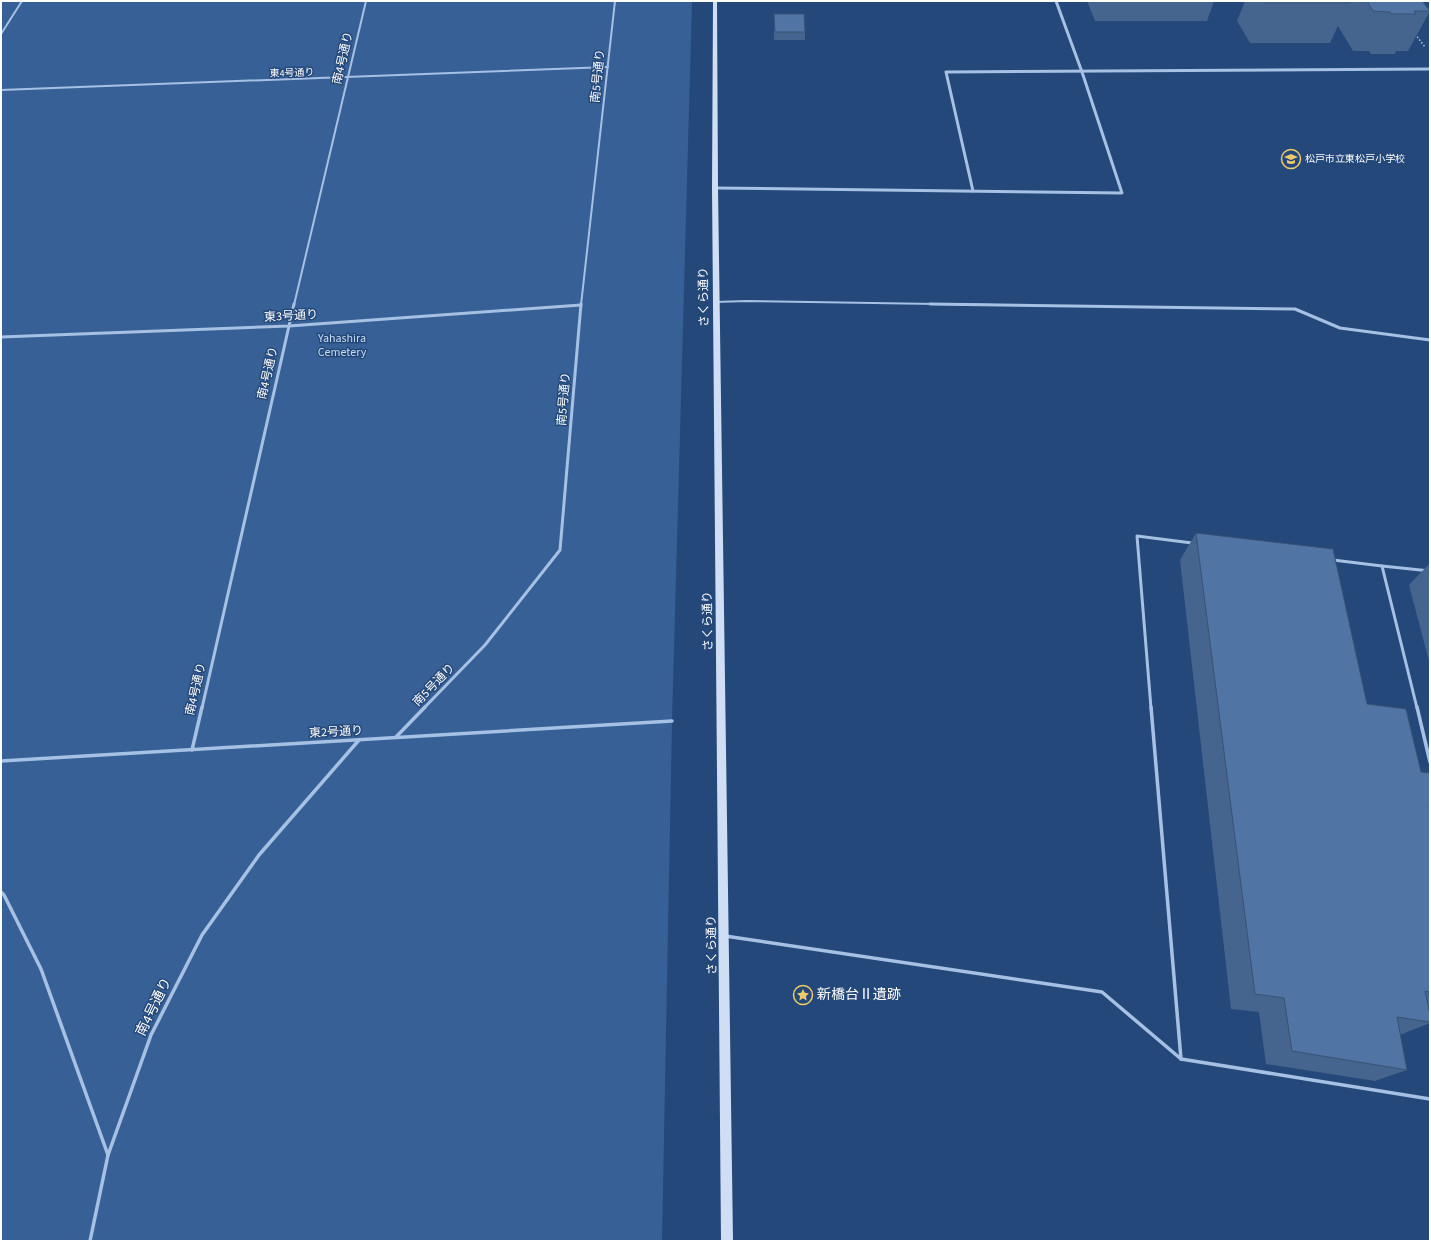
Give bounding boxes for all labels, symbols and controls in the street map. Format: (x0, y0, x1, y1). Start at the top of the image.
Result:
street label: 南4号通り (329, 30, 357, 86)
street label: 南5号通り (587, 48, 609, 104)
street label: 東4号通り (269, 65, 315, 81)
school or university icon: 松戸市立東松戸小学校 (1280, 148, 1302, 170)
place label: 松戸市立東松戸小学校 (1305, 152, 1405, 166)
street label: さくら通り (695, 267, 713, 327)
street label: 東3号通り (264, 306, 318, 326)
park label: Yahashira Cemetery (317, 330, 367, 361)
street label: 南4号通り (254, 345, 282, 401)
street label: 南5号通り (553, 371, 575, 427)
street label: さくら通り (699, 591, 717, 651)
street label: 南5号通り (409, 660, 459, 710)
street label: 南4号通り (182, 661, 210, 717)
street label: 東2号通り (309, 722, 363, 742)
street label: さくら通り (703, 915, 721, 975)
street label: 南4号通り (131, 974, 177, 1040)
place icon: 新橋台Ⅱ遺跡 (792, 984, 814, 1006)
place label: 新橋台Ⅱ遺跡 (817, 985, 901, 1005)

